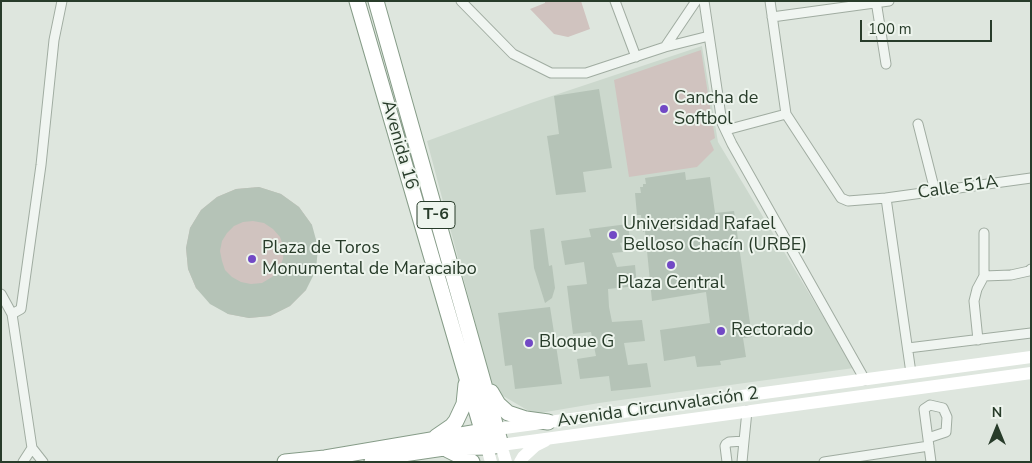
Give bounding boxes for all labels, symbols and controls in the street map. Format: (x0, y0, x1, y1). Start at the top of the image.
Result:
scale bar (862, 10, 994, 42)
text: 100 m (868, 19, 912, 39)
place label: Cancha de Softbol (674, 88, 758, 130)
street label: Avenida 16 (376, 98, 422, 192)
marker: Cancha de Softbol (658, 103, 670, 115)
street label: Calle 51A (916, 172, 1000, 204)
road number: T-6 (417, 202, 455, 228)
place label: Universidad Rafael Belloso Chacín (URBE) (623, 214, 807, 256)
marker: Universidad Rafael Belloso Chacín (URBE) (607, 229, 619, 241)
place label: Plaza de Toros Monumental de Maracaibo (262, 238, 477, 280)
marker: Plaza de Toros Monumental de Maracaibo (246, 253, 258, 265)
marker: Plaza Central (665, 259, 677, 271)
place label: Plaza Central (617, 273, 725, 295)
place label: Rectorado (731, 320, 813, 342)
marker: Rectorado (715, 325, 727, 337)
place label: Bloque G (539, 332, 614, 354)
marker: Bloque G (523, 337, 535, 349)
street label: Avenida Circunvalación 2 (556, 383, 760, 433)
north arrow (972, 403, 1022, 453)
text: N (992, 403, 1002, 422)

